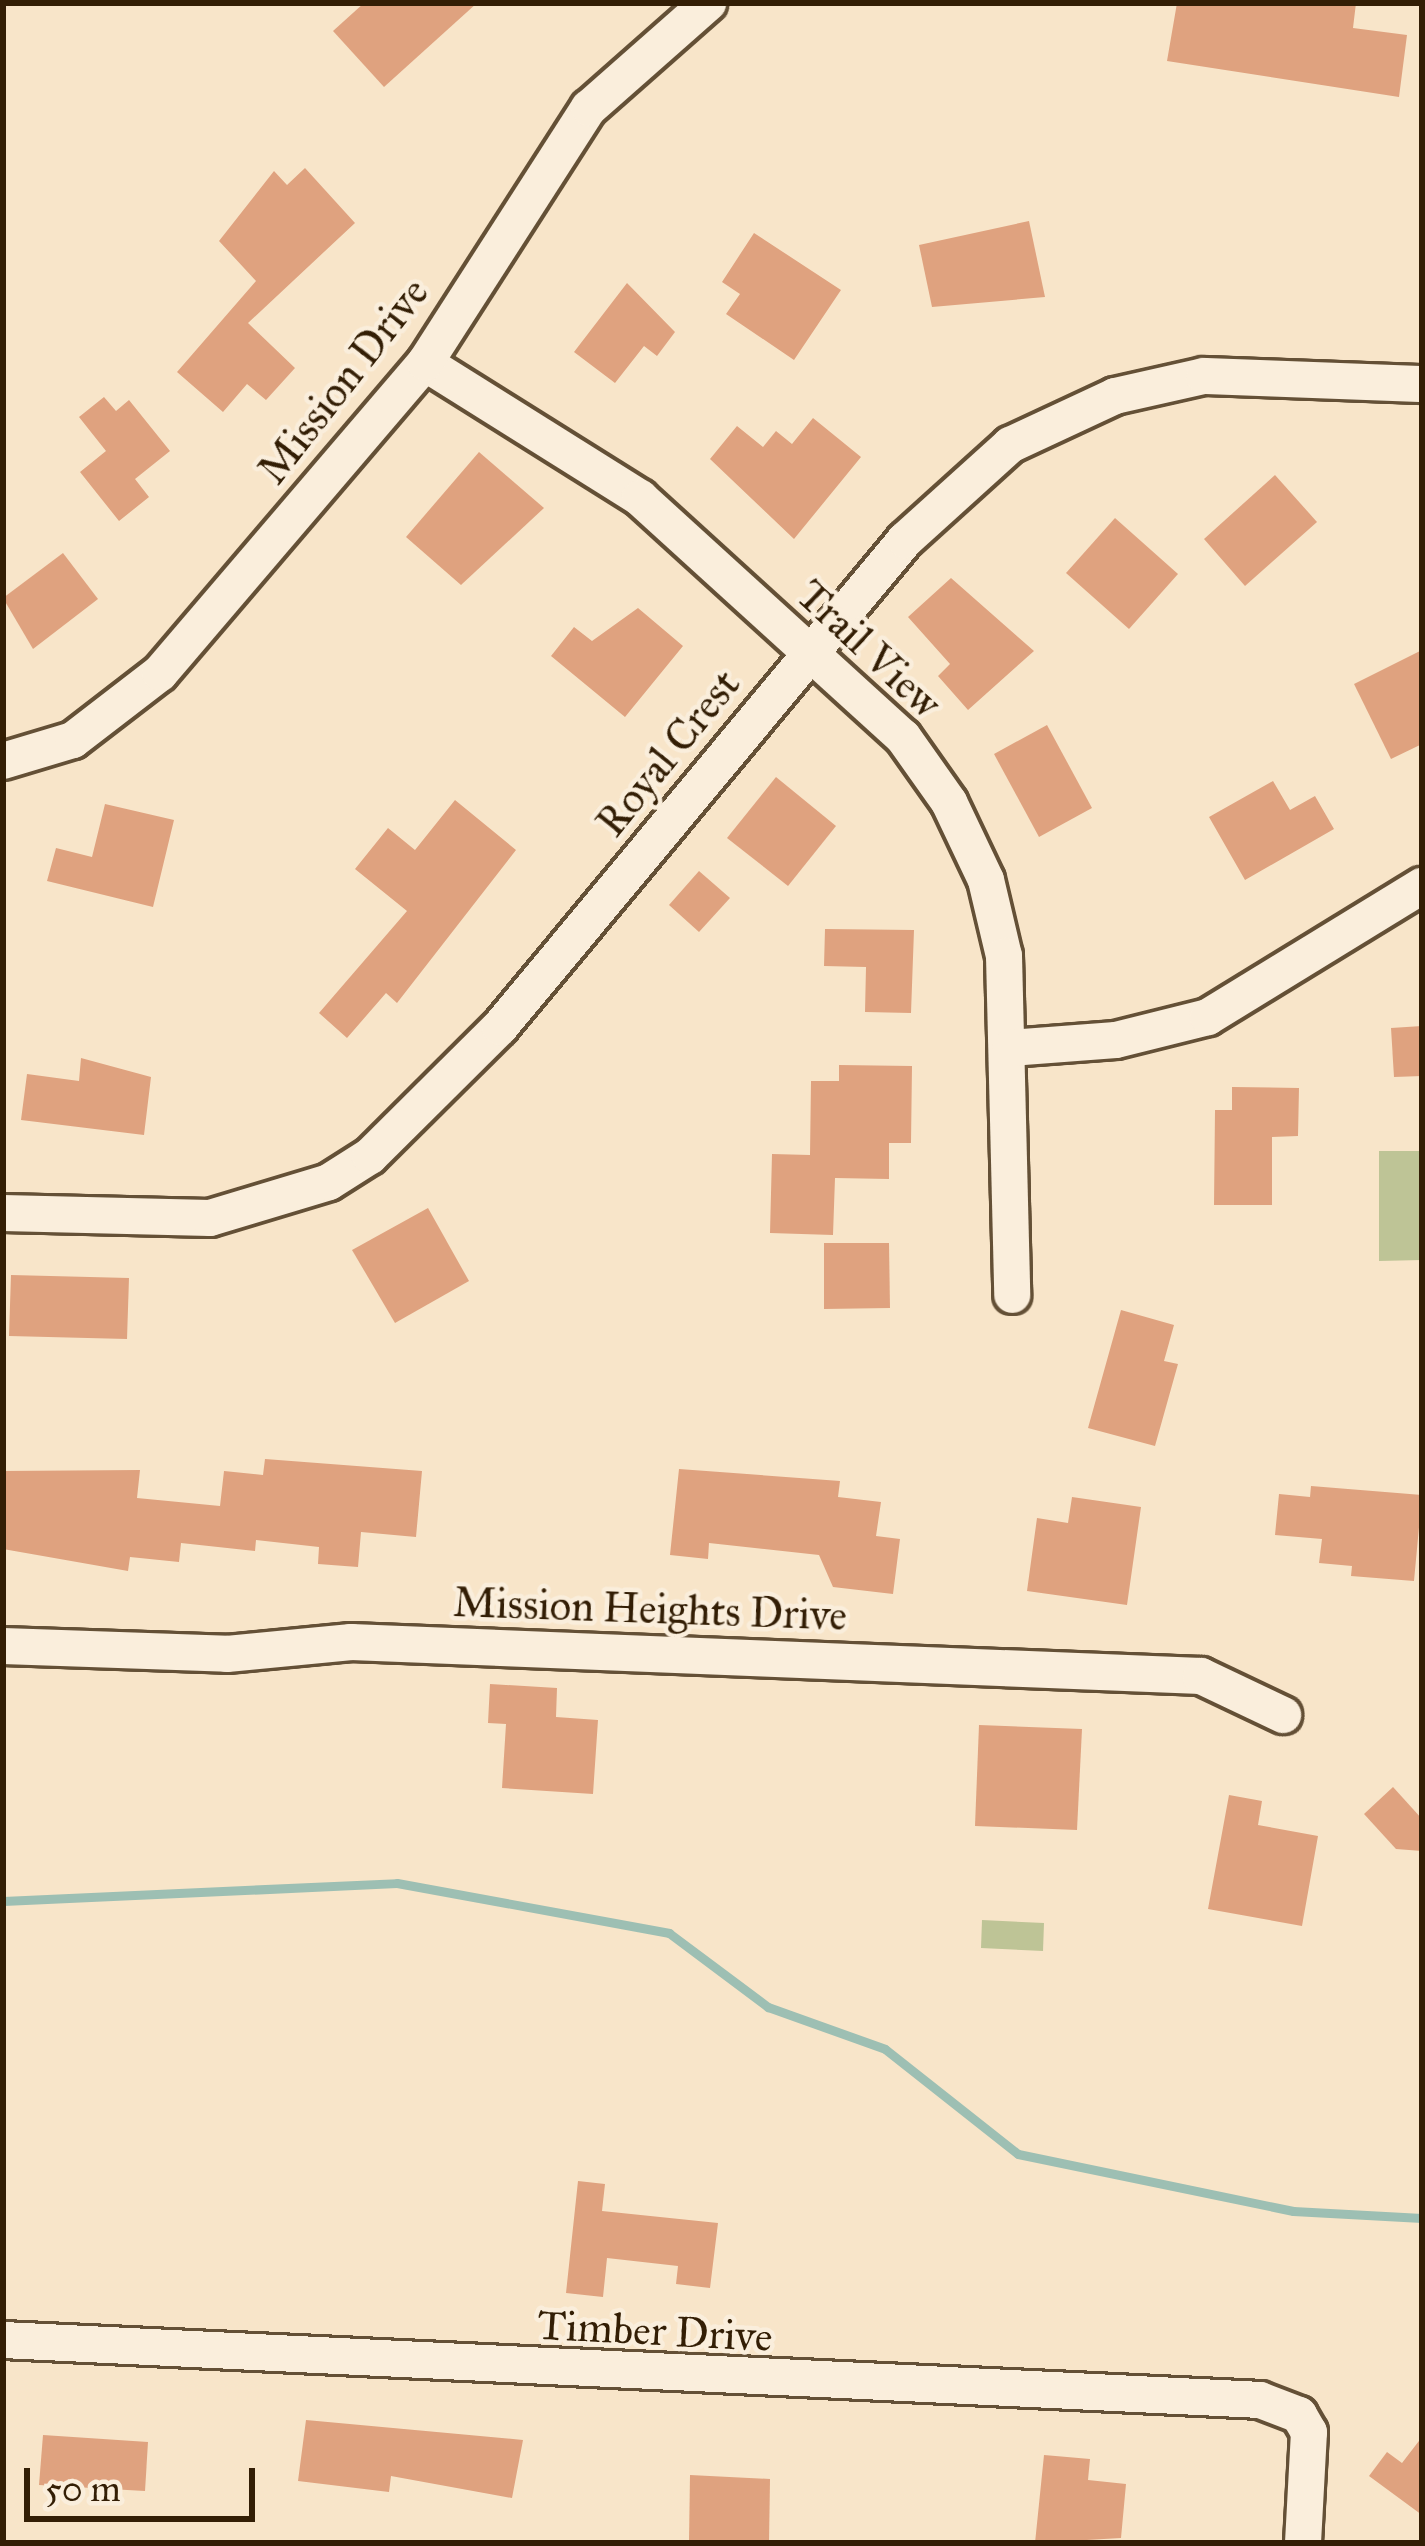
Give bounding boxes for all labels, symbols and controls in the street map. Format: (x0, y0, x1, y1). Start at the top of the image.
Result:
street label: Mission Drive (247, 268, 439, 494)
street label: Trail View (786, 570, 952, 728)
street label: Royal Crest (586, 660, 750, 846)
street label: Mission Heights Drive (452, 1577, 848, 1641)
street label: Timber Drive (536, 2300, 774, 2362)
scale bar (30, 2444, 261, 2518)
text: 50 m (45, 2467, 121, 2511)

